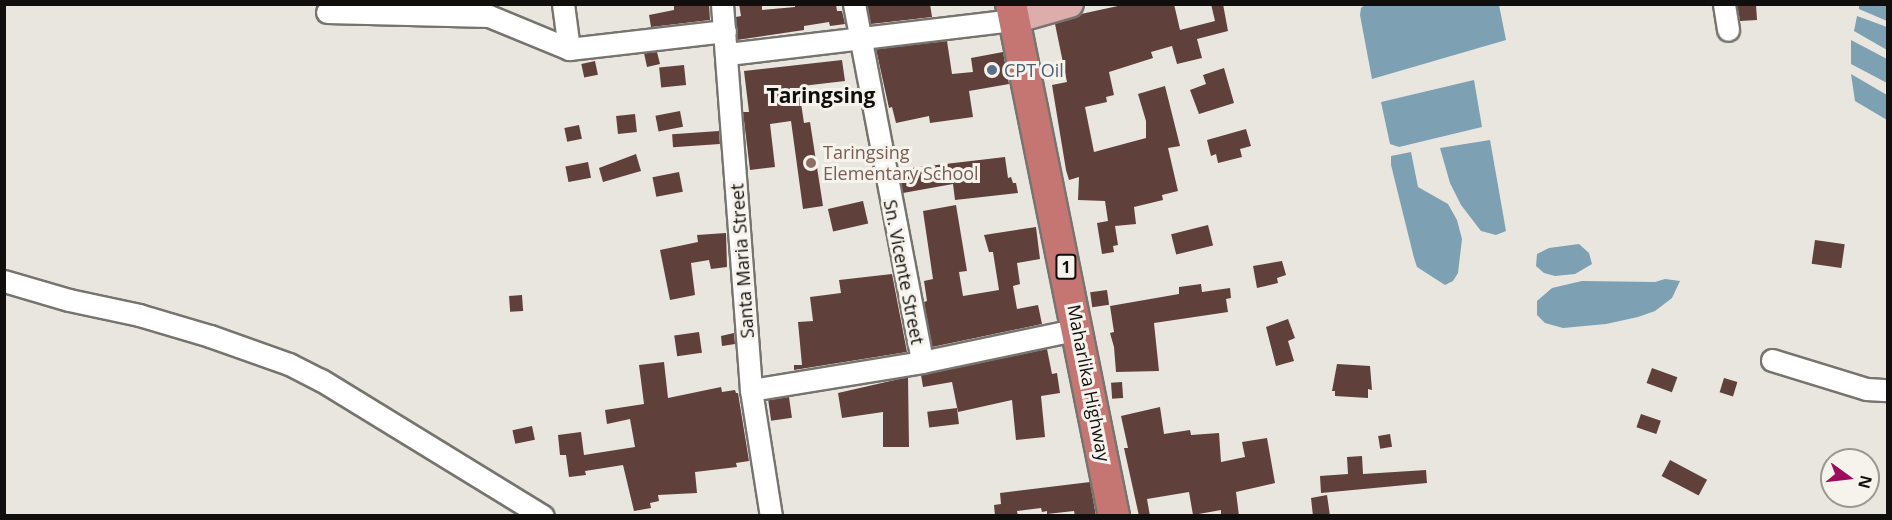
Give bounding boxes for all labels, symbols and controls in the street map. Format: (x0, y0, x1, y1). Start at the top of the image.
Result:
place label: CPT Oil (1004, 59, 1064, 81)
marker: CPT Oil (985, 63, 999, 77)
district label: Taringsing (767, 82, 875, 108)
place label: Taringsing Elementary School (823, 142, 979, 184)
marker: Taringsing Elementary School (804, 156, 818, 170)
street label: Santa Maria Street (726, 183, 758, 339)
street label: Sn. Vicente Street (879, 198, 929, 346)
road number: 1 (1054, 254, 1078, 280)
street label: Maharlika Highway (1063, 303, 1115, 463)
north arrow (1820, 448, 1880, 508)
text: N (1853, 473, 1878, 491)

